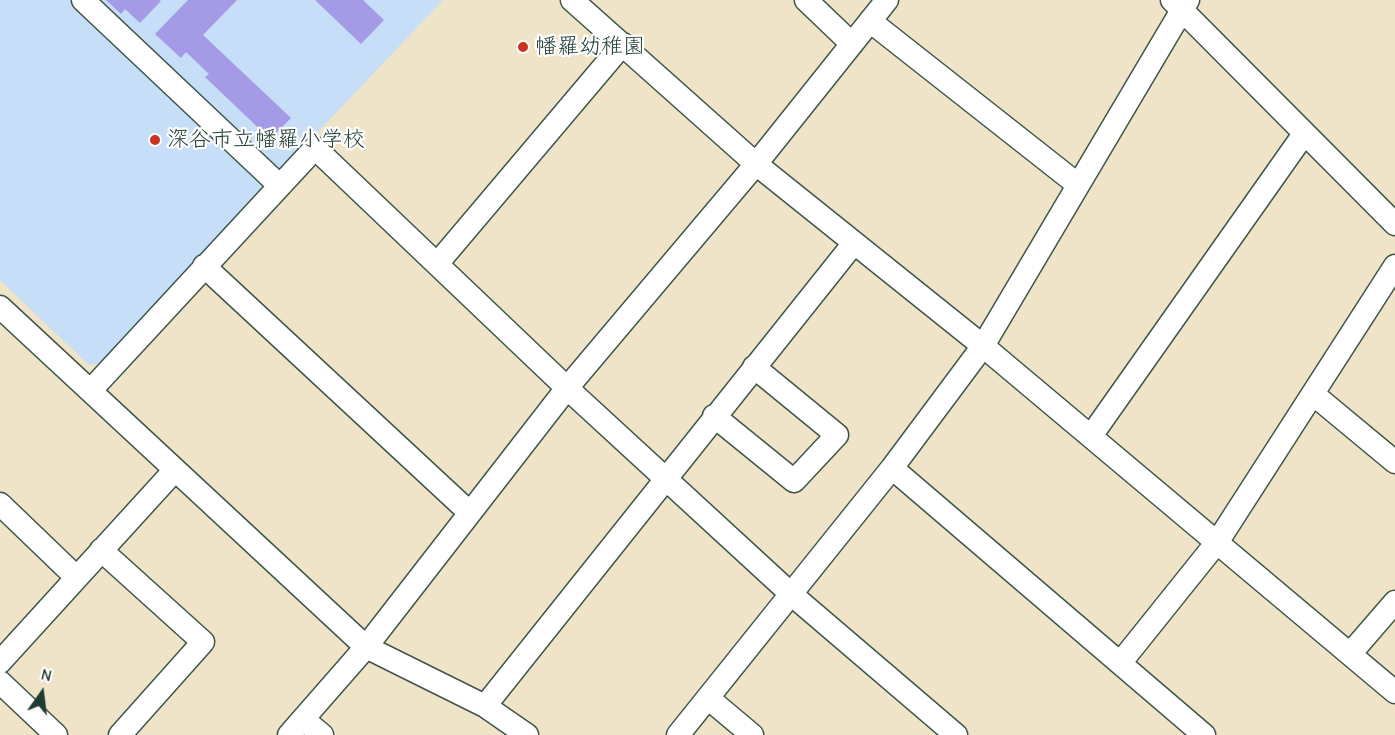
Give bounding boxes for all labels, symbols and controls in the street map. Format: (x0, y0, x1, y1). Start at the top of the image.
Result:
place label: 幡羅幼稚園 (535, 34, 645, 60)
marker: 幡羅幼稚園 (516, 40, 530, 54)
place label: 深谷市立幡羅小学校 (167, 127, 365, 153)
marker: 深谷市立幡羅小学校 (148, 133, 162, 147)
north arrow (12, 663, 72, 723)
text: N (39, 666, 54, 686)

